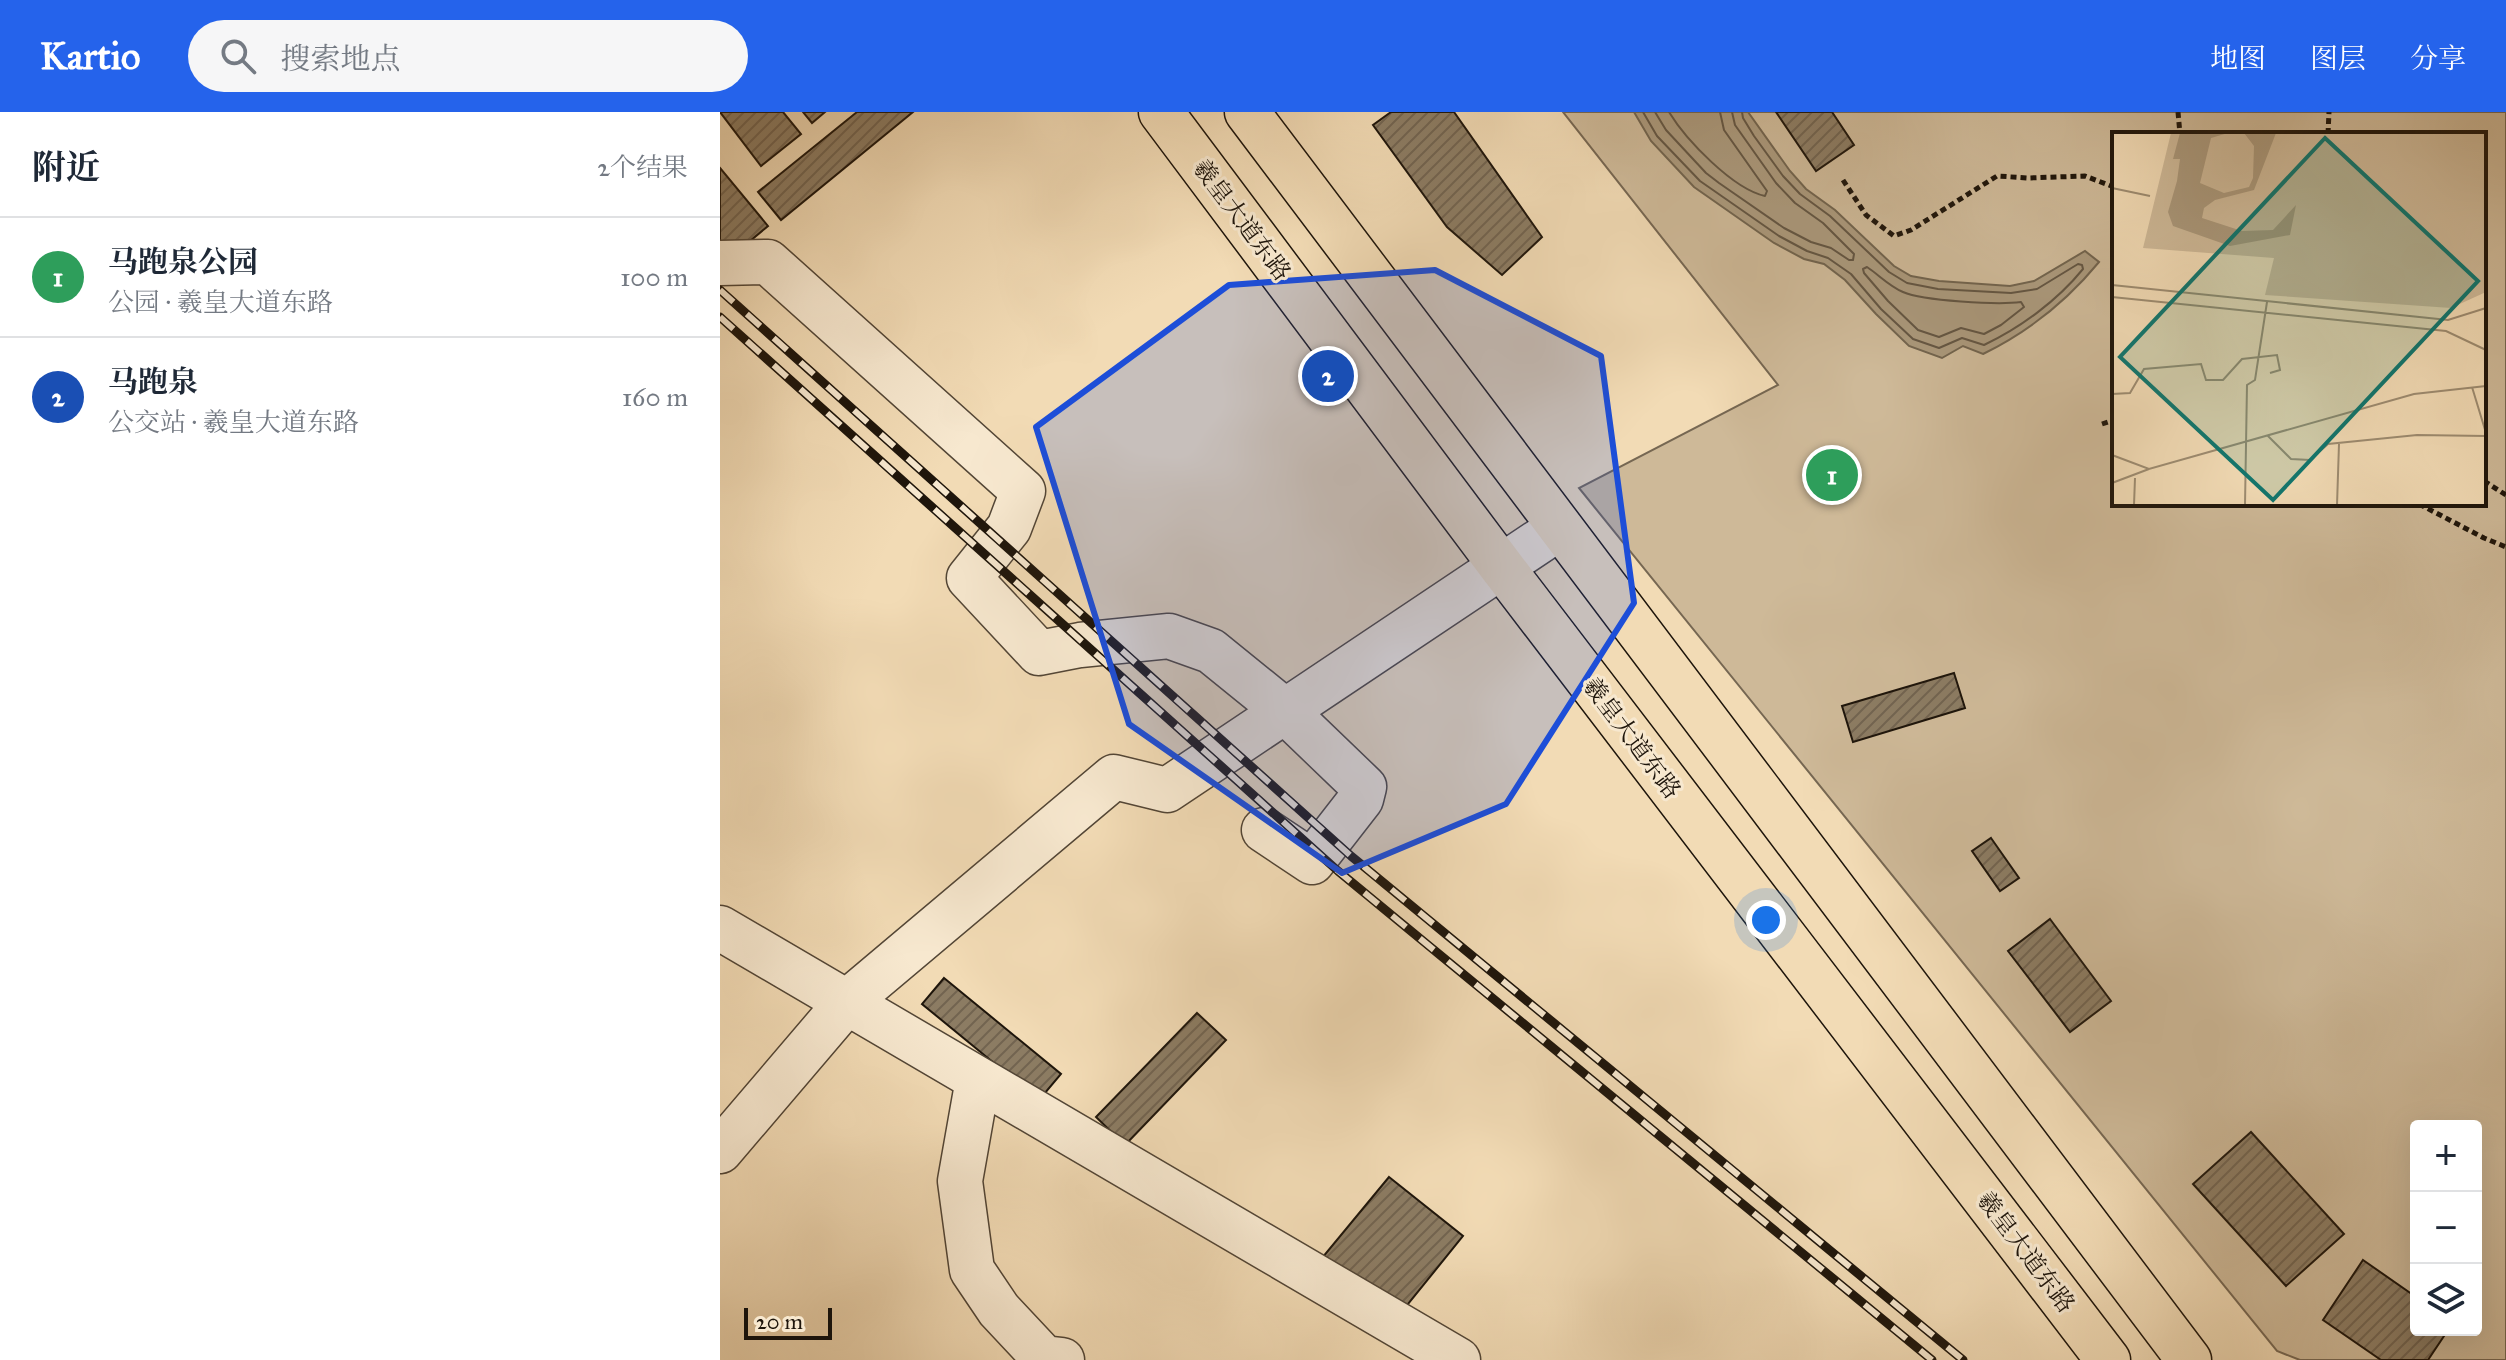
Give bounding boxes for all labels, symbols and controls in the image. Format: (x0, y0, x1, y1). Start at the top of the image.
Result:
search box (188, 20, 748, 92)
text: Kartio (40, 33, 140, 79)
icon: search (216, 34, 260, 78)
text: 搜索地点 (280, 41, 400, 77)
text: 地图 (2210, 41, 2266, 76)
text: 图层 (2310, 41, 2366, 76)
text: 分享 (2410, 41, 2466, 76)
inset map (2112, 132, 2486, 506)
text: 附近 (32, 147, 100, 188)
text: 2个结果 (597, 151, 688, 183)
street label: 羲皇大道东路 (1187, 153, 1297, 287)
text: 马跑泉公园 (108, 244, 258, 280)
text: 1 (53, 261, 63, 293)
text: 100 m (620, 261, 688, 293)
text: 公园 · 羲皇大道东路 (108, 286, 333, 318)
pin: 2 (1302, 346, 1354, 406)
text: 马跑泉 (108, 364, 198, 400)
text: 2 (52, 381, 64, 413)
text: 160 m (622, 381, 688, 413)
text: 公交站 · 羲皇大道东路 (108, 406, 359, 438)
pin: 1 (1806, 445, 1858, 505)
street label: 羲皇大道东路 (1577, 671, 1687, 805)
your location (1746, 900, 1786, 940)
map controls (2410, 1120, 2482, 1336)
button: + (2410, 1120, 2482, 1192)
street label: 羲皇大道东路 (1971, 1185, 2081, 1319)
button: − (2410, 1192, 2482, 1264)
button: layers (2410, 1264, 2482, 1336)
scale bar (744, 1304, 832, 1340)
text: 20 m (756, 1308, 803, 1335)

